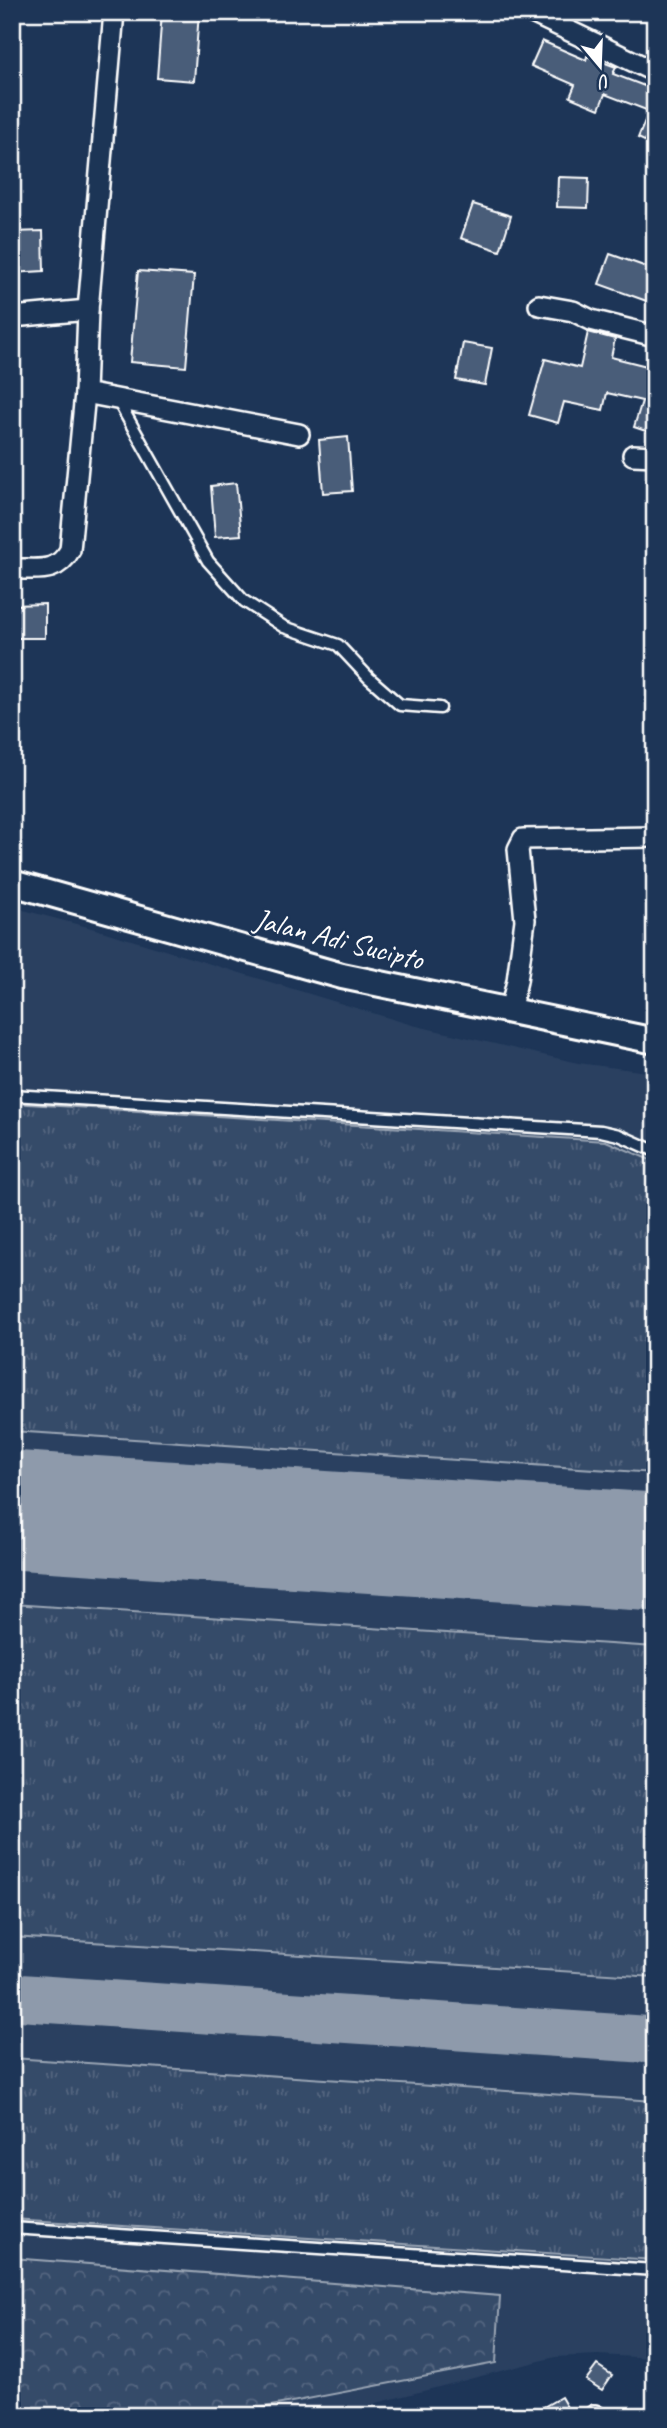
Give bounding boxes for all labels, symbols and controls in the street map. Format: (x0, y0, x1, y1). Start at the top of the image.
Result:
north arrow (566, 32, 636, 102)
text: U (593, 68, 613, 95)
street label: Jalan Adi Sucipto (249, 899, 429, 979)

